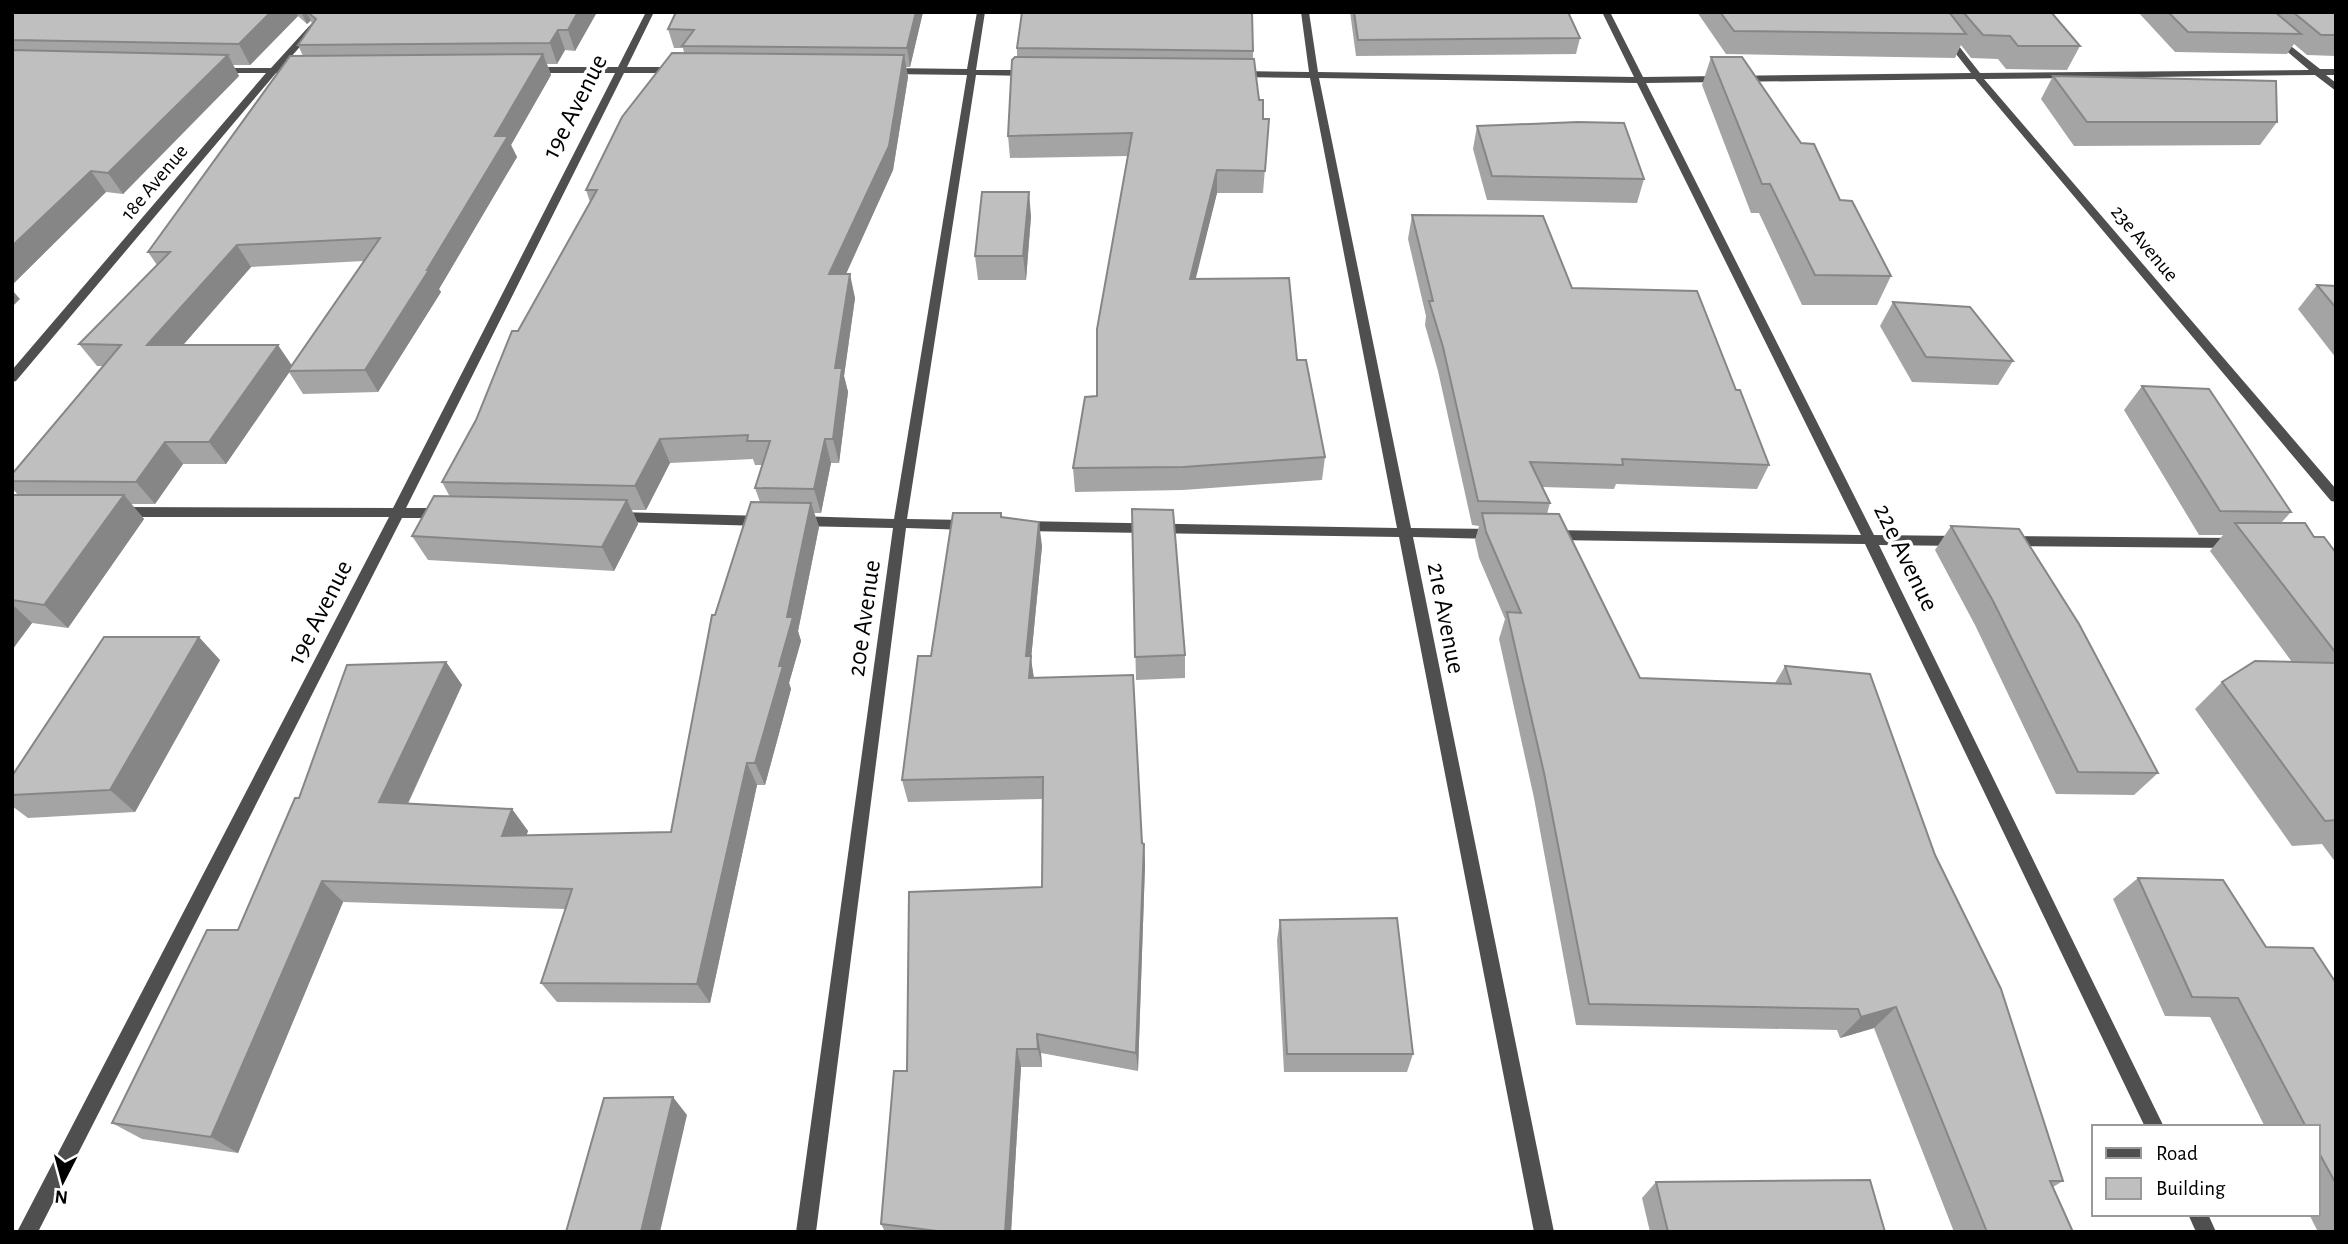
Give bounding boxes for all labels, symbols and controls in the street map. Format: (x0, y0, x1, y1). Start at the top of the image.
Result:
street label: 19e Avenue (538, 50, 612, 163)
street label: 18e Avenue (117, 141, 192, 224)
street label: 23e Avenue (2107, 201, 2182, 286)
street label: 22e Avenue (1869, 500, 1943, 615)
street label: 19e Avenue (283, 556, 357, 669)
street label: 20e Avenue (843, 558, 885, 678)
street label: 21e Avenue (1422, 560, 1470, 676)
legend (2092, 1125, 2320, 1216)
text: Road (2156, 1143, 2198, 1164)
north arrow (28, 1146, 98, 1216)
text: Building (2156, 1178, 2226, 1199)
text: N (54, 1186, 69, 1207)

